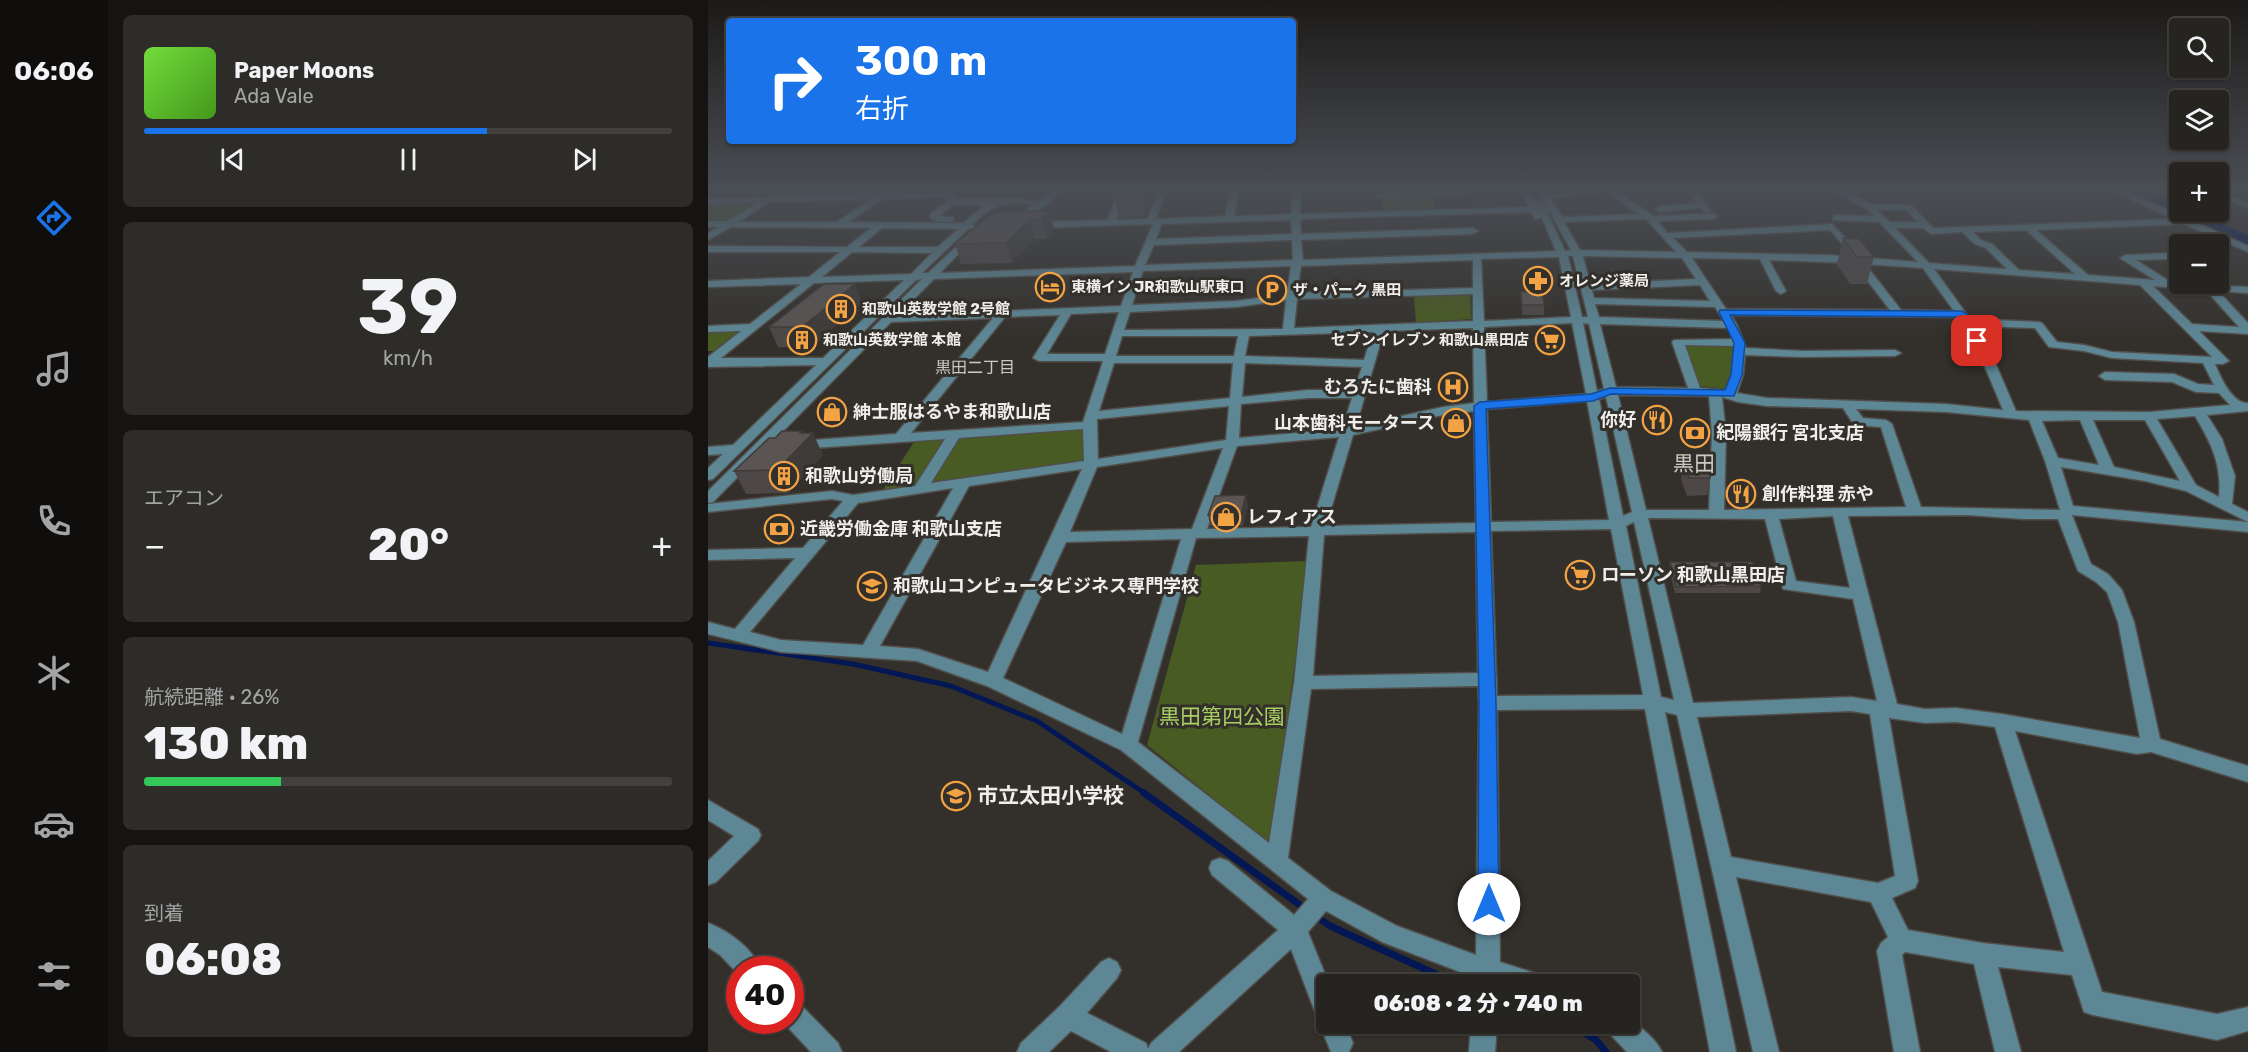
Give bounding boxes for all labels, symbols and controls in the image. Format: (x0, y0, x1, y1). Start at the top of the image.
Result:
map controls (2169, 18, 2229, 294)
button: search (2169, 18, 2229, 78)
text: 300 m (855, 36, 987, 86)
icon: right (756, 42, 834, 120)
text: 06:06 (14, 55, 94, 87)
text: Paper Moons (234, 57, 374, 84)
text: Ada Vale (234, 84, 314, 108)
button: layers (2169, 90, 2229, 150)
text: 右折 (855, 93, 909, 125)
icon: previous (216, 143, 249, 176)
icon: pause (392, 143, 425, 176)
icon: next (568, 143, 601, 176)
button: + (2169, 162, 2229, 222)
icon: directions (33, 197, 75, 239)
button: − (2169, 234, 2229, 294)
text: 39 (357, 260, 459, 353)
pharmacy icon: オレンジ薬局 (1522, 265, 1554, 297)
hotel icon: 東横イン JR和歌山駅東口 (1034, 271, 1066, 303)
place label: オレンジ薬局 (1559, 272, 1649, 290)
parking icon: ザ・パーク 黒田 (1256, 274, 1288, 306)
place label: 東横イン JR和歌山駅東口 (1071, 278, 1245, 296)
place label: ザ・パーク 黒田 (1293, 281, 1401, 299)
building icon: 和歌山英数学館 2号館 (825, 293, 857, 325)
place label: 和歌山英数学館 2号館 (862, 300, 1010, 318)
pin (1951, 315, 2002, 366)
building icon: 和歌山英数学館 本館 (786, 324, 818, 356)
supermarket icon: セブンイレブン 和歌山黒田店 (1534, 324, 1566, 356)
icon: arrive (1960, 324, 1993, 357)
place label: 和歌山英数学館 本館 (823, 331, 961, 349)
place label: セブンイレブン 和歌山黒田店 (1331, 331, 1529, 349)
text: km/h (383, 346, 433, 370)
icon: music (33, 348, 75, 390)
district label: 黒田二丁目 (935, 358, 1015, 377)
hospital icon: むろたに歯科 (1437, 371, 1469, 403)
place label: むろたに歯科 (1324, 376, 1432, 398)
shop icon: 紳士服はるやま和歌山店 (816, 396, 848, 428)
place label: 紳士服はるやま和歌山店 (853, 401, 1051, 423)
restaurant icon: 你好 (1641, 404, 1673, 436)
shop icon: 山本歯科モータース (1440, 407, 1472, 439)
place label: 你好 (1600, 409, 1636, 431)
place label: 山本歯科モータース (1274, 412, 1435, 434)
bank icon: 紀陽銀行 宮北支店 (1679, 417, 1711, 449)
place label: 紀陽銀行 宮北支店 (1716, 422, 1864, 444)
district label: 黒田 (1673, 451, 1715, 476)
building icon: 和歌山労働局 (768, 460, 800, 492)
place label: 和歌山労働局 (805, 465, 913, 487)
restaurant icon: 創作料理 赤や (1725, 478, 1757, 510)
place label: 創作料理 赤や (1762, 483, 1874, 505)
text: エアコン (144, 486, 224, 510)
icon: phone (33, 500, 75, 542)
shop icon: レフィアス (1210, 501, 1242, 533)
place label: レフィアス (1247, 506, 1337, 528)
bank icon: 近畿労働金庫 和歌山支店 (763, 513, 795, 545)
text: 20° (368, 518, 449, 571)
place label: 近畿労働金庫 和歌山支店 (800, 518, 1002, 540)
text: − (144, 526, 165, 565)
text: + (651, 526, 672, 565)
supermarket icon: ローソン 和歌山黒田店 (1564, 559, 1596, 591)
place label: ローソン 和歌山黒田店 (1601, 564, 1785, 586)
school or university icon: 和歌山コンピュータビジネス専門学校 (856, 570, 888, 602)
place label: 和歌山コンピュータビジネス専門学校 (893, 575, 1199, 597)
icon: climate (33, 652, 75, 694)
text: 航続距離 · 26% (144, 685, 279, 709)
park label: 黒田第四公園 (1159, 704, 1285, 729)
text: 130 km (144, 717, 308, 770)
school or university icon: 市立太田小学校 (940, 780, 972, 812)
place label: 市立太田小学校 (977, 783, 1124, 808)
icon: car (33, 803, 75, 845)
position arrow (1457, 872, 1521, 936)
text: 到着 (144, 901, 184, 925)
text: 06:08 (144, 933, 282, 986)
icon: filters (33, 955, 75, 997)
speed limit sign: 40 (726, 956, 804, 1034)
text: 06:08 · 2 分 · 740 m (1373, 990, 1583, 1017)

